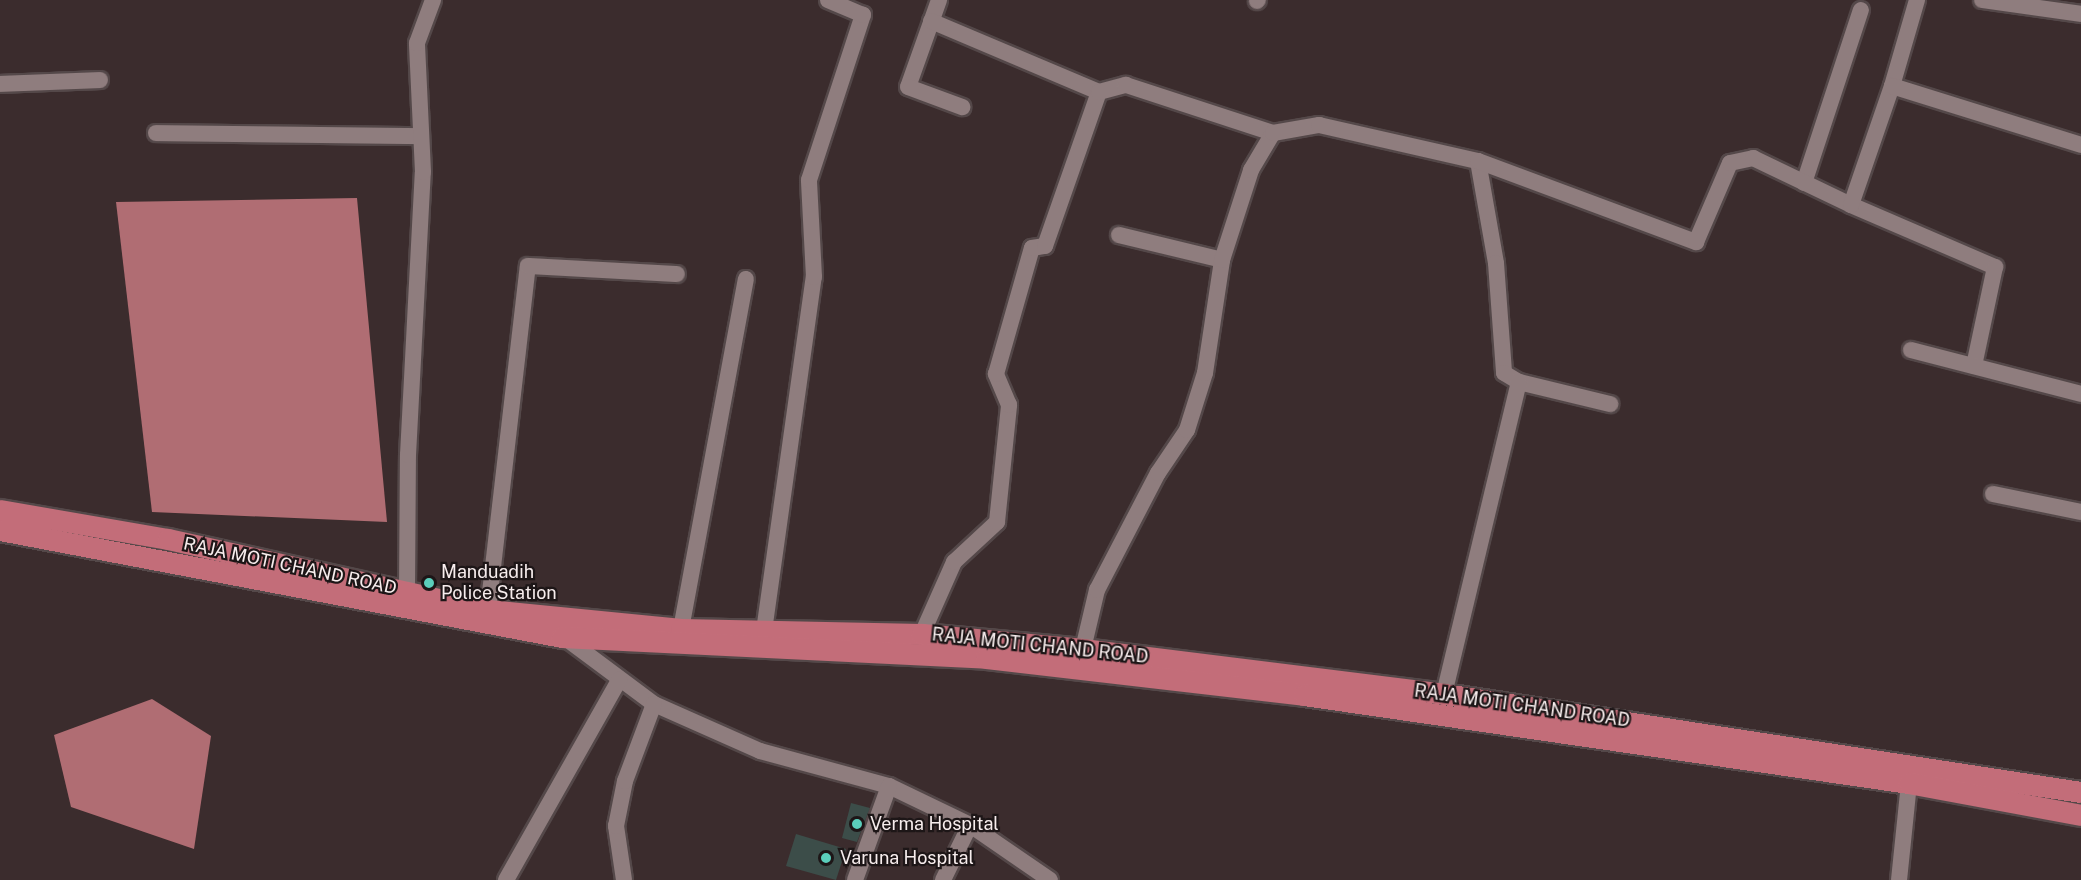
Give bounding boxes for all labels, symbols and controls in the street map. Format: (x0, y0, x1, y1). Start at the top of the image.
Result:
street label: RAJA MOTI CHAND ROAD (181, 533, 399, 599)
place label: Manduadih Police Station (441, 562, 557, 604)
marker: Manduadih Police Station (422, 576, 436, 590)
street label: RAJA MOTI CHAND ROAD (931, 624, 1149, 668)
street label: RAJA MOTI CHAND ROAD (1413, 680, 1631, 732)
place label: Verma Hospital (870, 813, 999, 835)
marker: Verma Hospital (848, 815, 866, 833)
place label: Varuna Hospital (840, 847, 974, 869)
marker: Varuna Hospital (817, 849, 835, 867)

